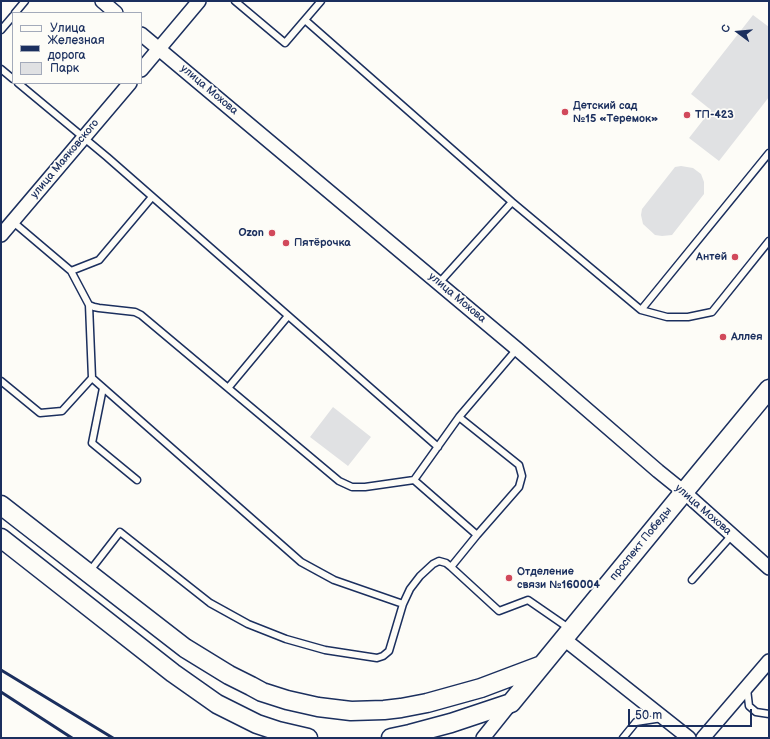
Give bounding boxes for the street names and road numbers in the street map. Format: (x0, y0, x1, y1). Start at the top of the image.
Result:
street label: улица Мохова (178, 62, 240, 118)
street label: улица Маяковского (28, 117, 102, 201)
street label: улица Мохова (426, 270, 488, 326)
street label: улица Мохова (672, 482, 734, 538)
street label: проспект Победы (607, 505, 675, 583)

